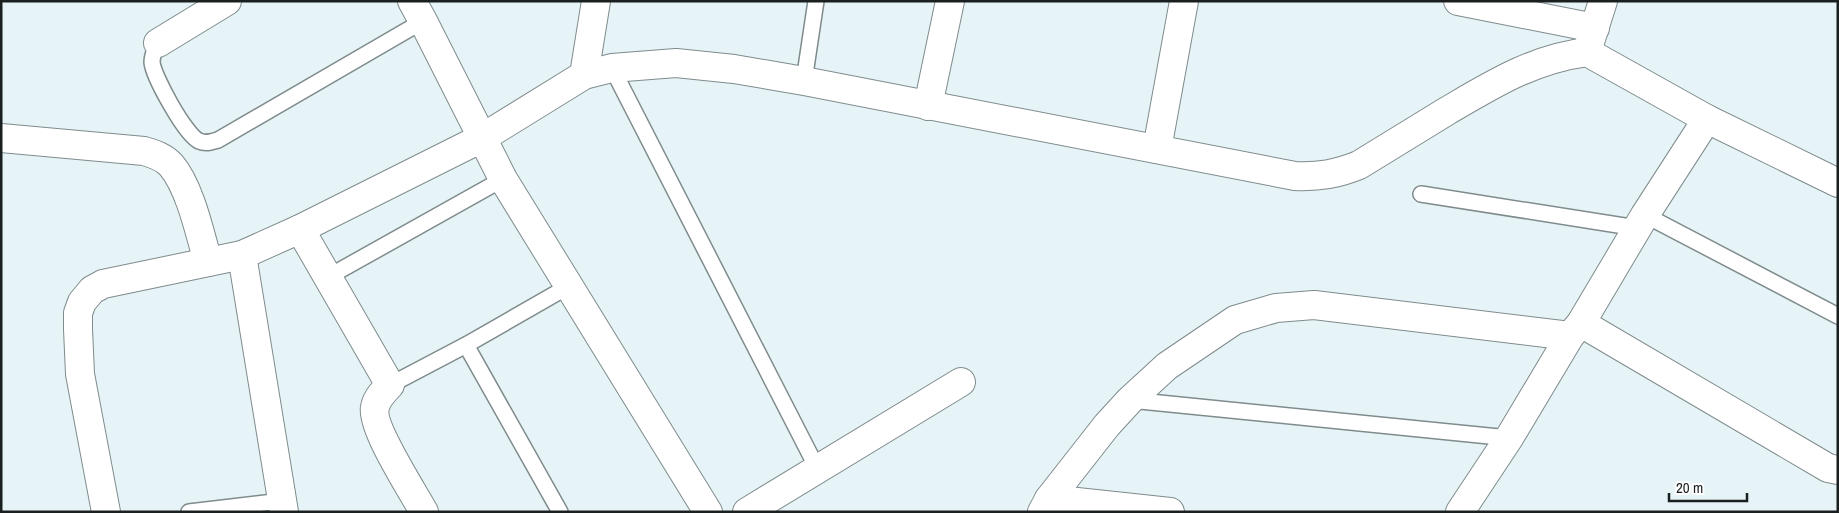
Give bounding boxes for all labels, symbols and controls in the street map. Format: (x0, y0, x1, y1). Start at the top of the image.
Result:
scale bar (1669, 470, 1746, 502)
text: 20 m (1676, 477, 1703, 498)

